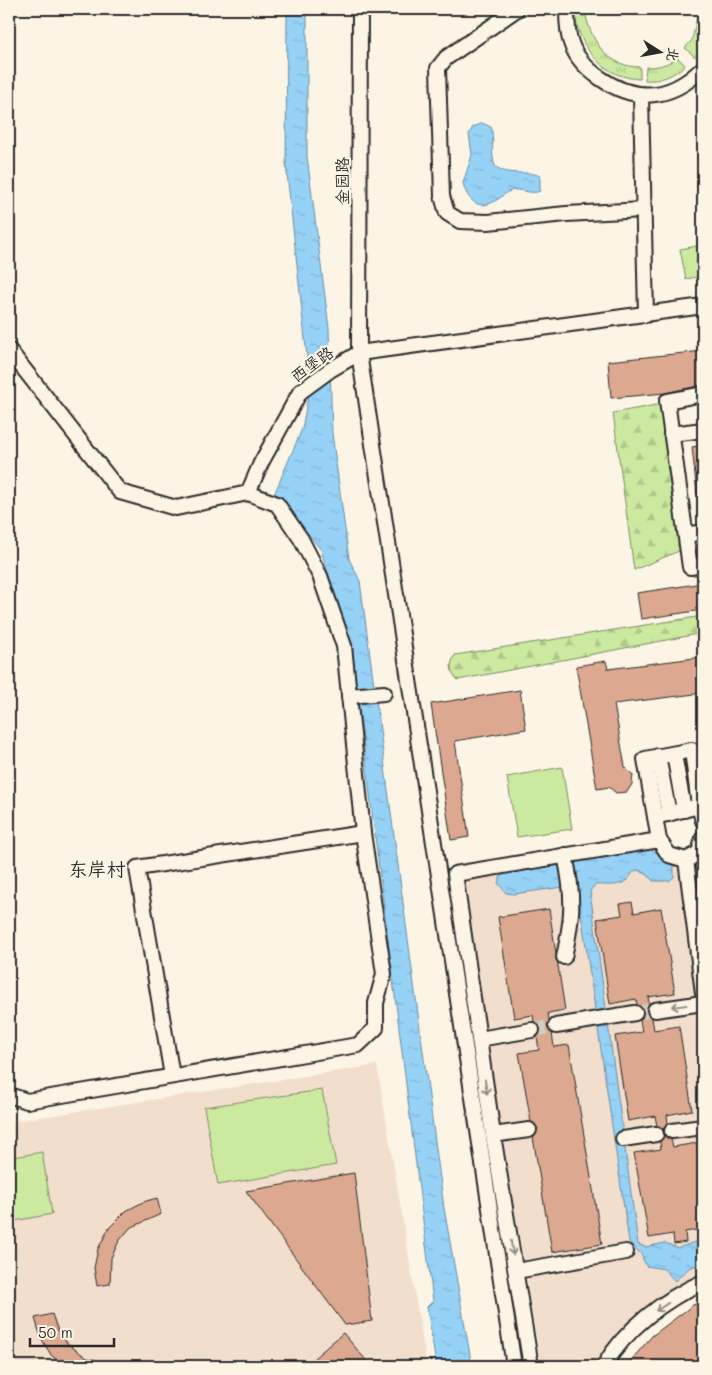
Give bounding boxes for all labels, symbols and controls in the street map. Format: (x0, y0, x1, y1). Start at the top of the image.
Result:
north arrow (634, 28, 684, 78)
text: 北 (663, 46, 684, 63)
street label: 金园路 (331, 157, 352, 205)
street label: 西堡路 (286, 341, 337, 386)
district label: 东岸村 (68, 856, 126, 881)
one-way arrow (671, 1002, 687, 1012)
one-way arrow (481, 1079, 491, 1095)
one-way arrow (507, 1239, 517, 1255)
one-way arrow (655, 1302, 669, 1312)
scale bar (30, 1315, 114, 1347)
text: 50 m (38, 1322, 73, 1342)

